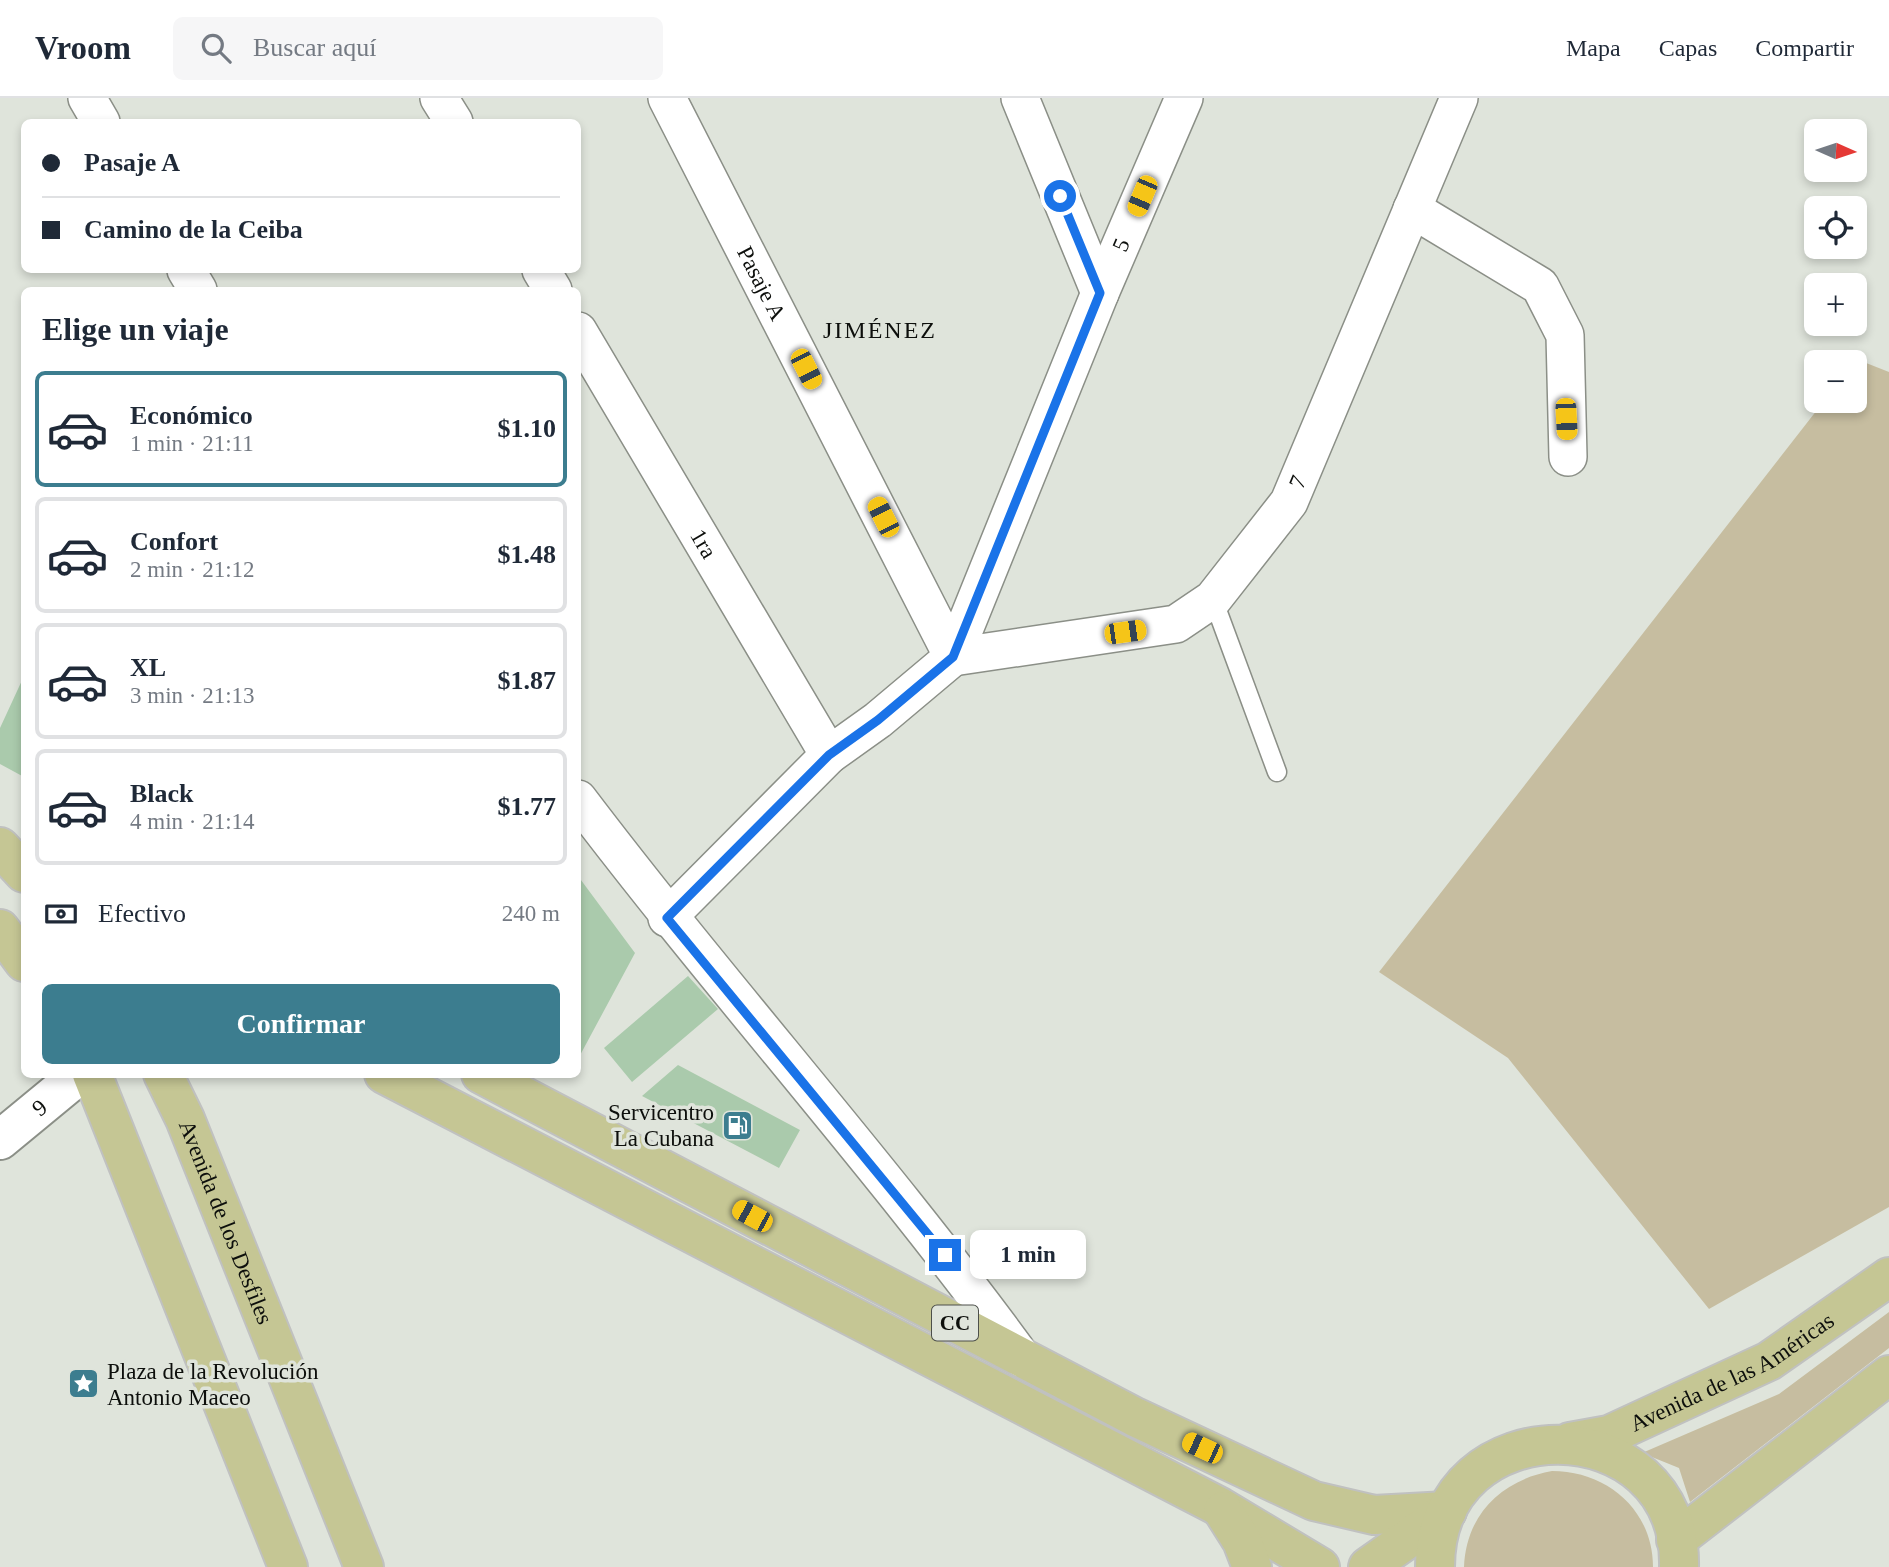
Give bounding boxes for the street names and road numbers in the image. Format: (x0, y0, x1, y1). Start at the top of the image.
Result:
street label: 5 (1107, 235, 1135, 255)
street label: Pasaje A (732, 242, 791, 325)
street label: 7 (1284, 472, 1311, 492)
street label: 1ra (686, 525, 722, 563)
street label: 9 (27, 1094, 52, 1121)
street label: Avenida de los Desfiles (174, 1116, 278, 1328)
road number: CC (932, 1306, 978, 1340)
street label: Avenida de las Américas (1626, 1307, 1838, 1436)

